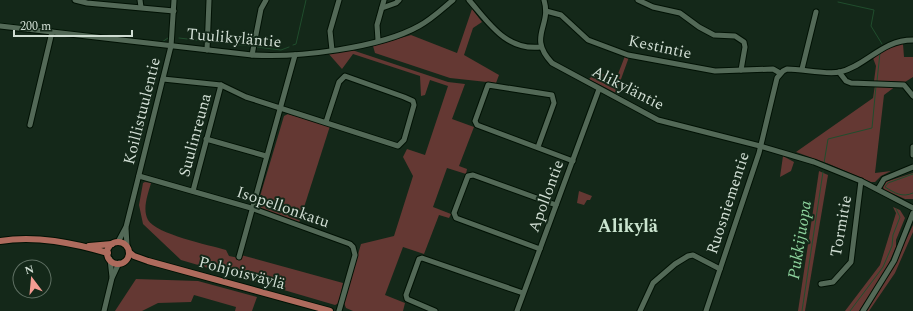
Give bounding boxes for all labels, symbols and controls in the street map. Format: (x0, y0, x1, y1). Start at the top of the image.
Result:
scale bar (14, 12, 132, 38)
text: 200 m (20, 17, 51, 36)
street label: Tuulikyläntie (186, 22, 282, 54)
street label: Kestintie (626, 29, 694, 65)
street label: Koillistuulentie (117, 55, 167, 167)
street label: Alikyläntie (588, 60, 668, 116)
street label: Suulinreuna (172, 90, 218, 179)
street label: Ruosniementie (700, 149, 756, 257)
street label: Apollontie (522, 156, 570, 236)
street label: Isopellonkatu (233, 180, 333, 234)
street label: Tormitie (824, 193, 858, 259)
water label: Pukkijuopa (781, 198, 819, 281)
district label: Alikylä (598, 213, 659, 240)
street label: Pohjoisväylä (196, 250, 288, 296)
north arrow (12, 259, 52, 299)
text: N (23, 260, 36, 279)

